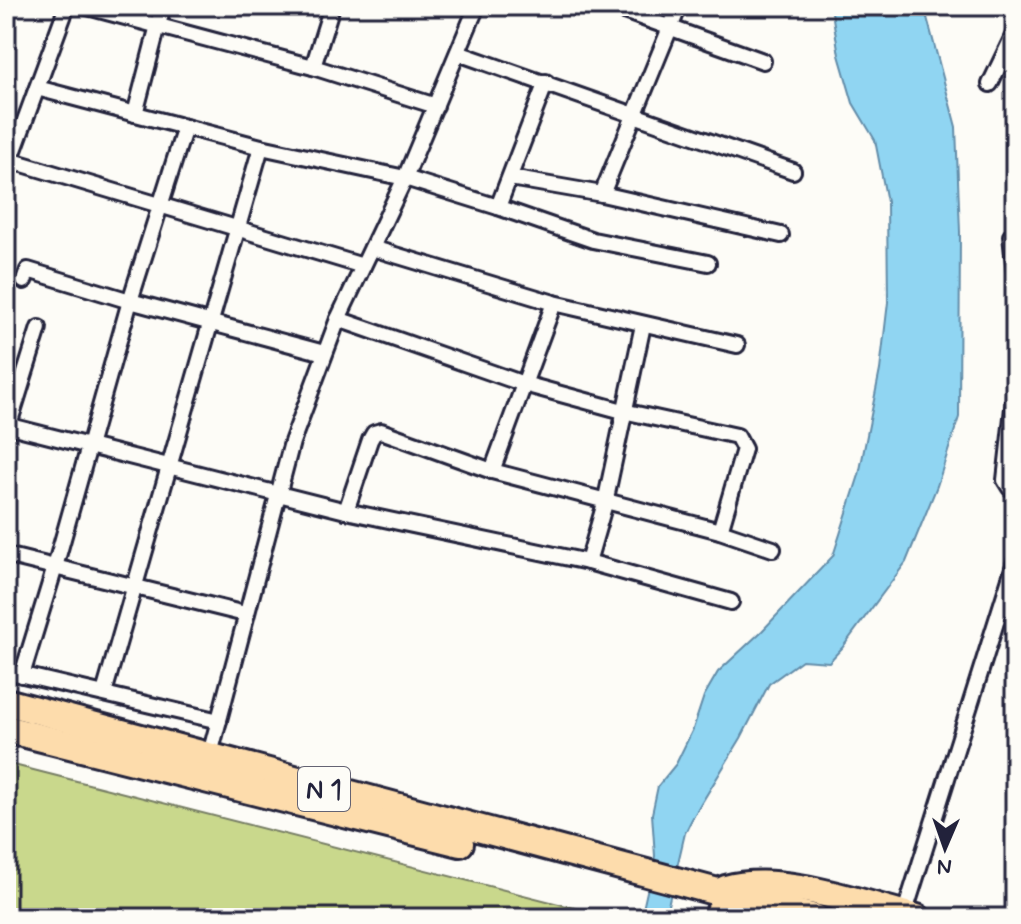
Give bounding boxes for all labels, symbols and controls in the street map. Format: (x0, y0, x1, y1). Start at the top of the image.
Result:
road number: N 1 (298, 767, 350, 811)
north arrow (905, 808, 985, 888)
text: N (937, 852, 952, 880)

